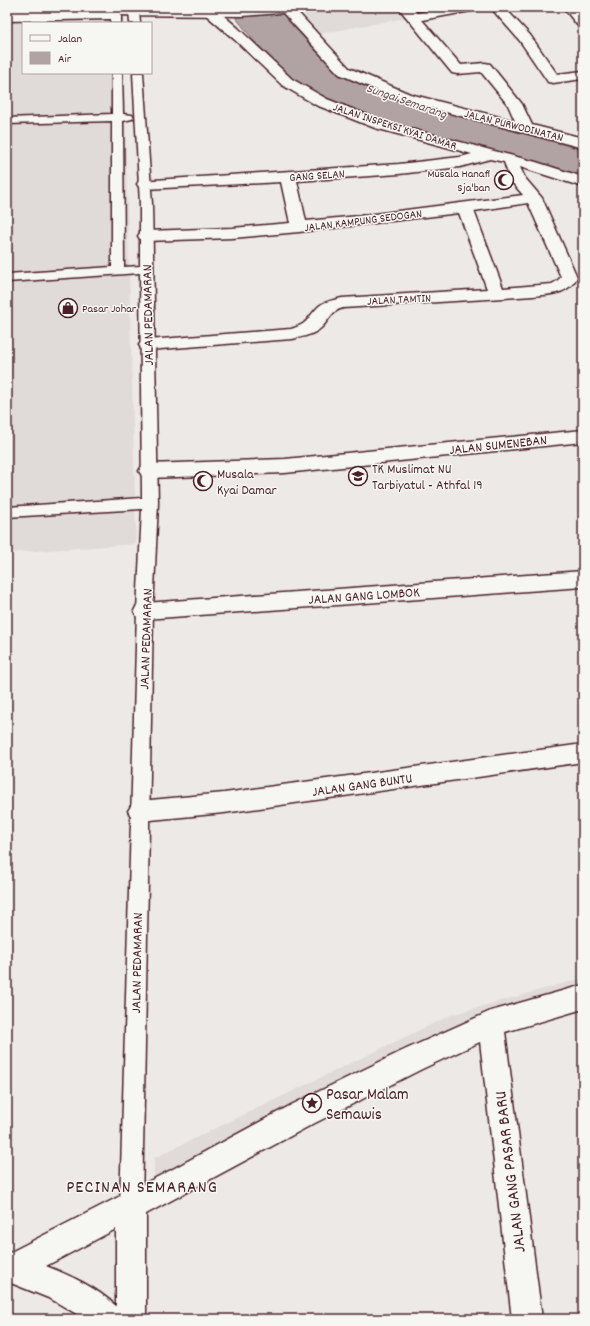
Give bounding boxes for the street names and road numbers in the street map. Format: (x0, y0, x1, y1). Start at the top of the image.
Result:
street label: JALAN INSPEKSI KYAI DAMAR (330, 99, 459, 156)
street label: JALAN PURWODINATAN (462, 106, 565, 147)
street label: GANG SELAN (289, 166, 345, 187)
street label: JALAN KAMPUNG SEDOGAN (303, 206, 423, 237)
street label: JALAN PEDAMARAN (138, 264, 160, 366)
street label: JALAN TAMTIN (367, 290, 431, 311)
street label: JALAN SUMENEBAN (448, 431, 548, 461)
street label: JALAN GANG LOMBOK (308, 583, 421, 611)
street label: JALAN PEDAMARAN (135, 588, 159, 690)
street label: JALAN GANG BUNTU (311, 769, 414, 803)
street label: JALAN PEDAMARAN (127, 912, 149, 1014)
street label: JALAN GANG PASAR BARU (490, 1090, 534, 1254)

